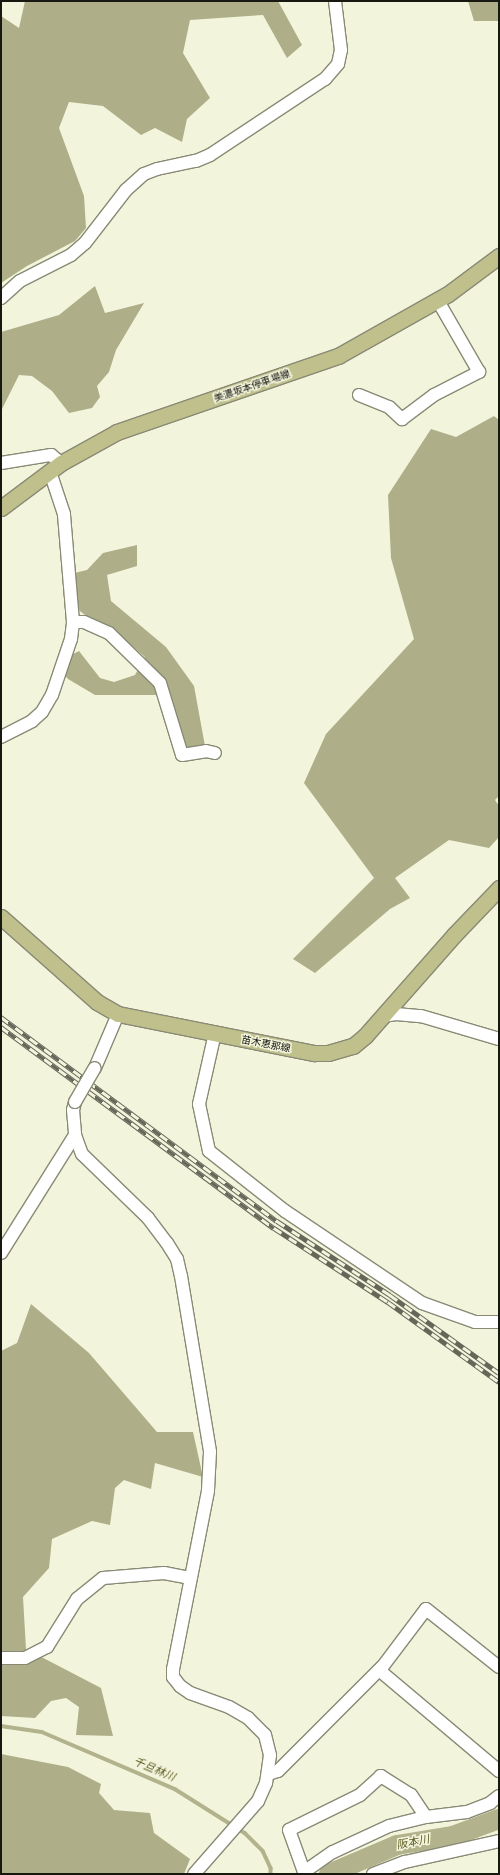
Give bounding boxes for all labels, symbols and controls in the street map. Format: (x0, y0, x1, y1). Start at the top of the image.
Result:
street label: 美濃坂本停車場線 (212, 367, 292, 405)
street label: 苗木恵那線 (240, 1033, 292, 1055)
water label: 千旦林川 (131, 1755, 177, 1785)
water label: 阪本川 (396, 1833, 430, 1853)

